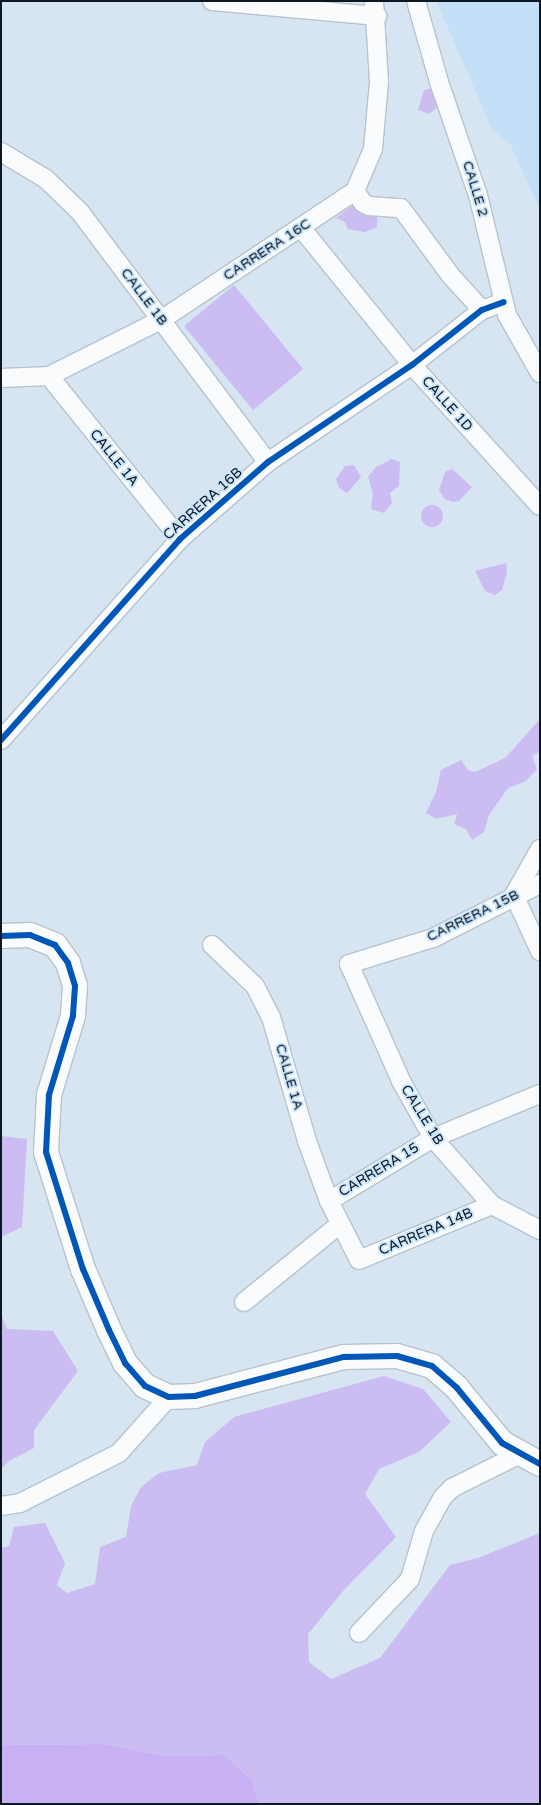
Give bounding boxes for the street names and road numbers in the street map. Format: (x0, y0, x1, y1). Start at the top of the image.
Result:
street label: CALLE 2 (459, 159, 491, 219)
street label: CARRERA 16C (220, 216, 314, 284)
street label: CALLE 1B (117, 265, 171, 329)
street label: CALLE 1D (418, 373, 476, 435)
street label: CALLE 1A (86, 426, 142, 490)
street label: CARRERA 16B (160, 464, 246, 544)
street label: CARRERA 15B (424, 886, 522, 946)
street label: CALLE 1A (272, 1042, 306, 1112)
street label: CALLE 1B (397, 1082, 447, 1148)
street label: CARRERA 15 (336, 1139, 422, 1201)
street label: CARRERA 14B (377, 1205, 475, 1259)

